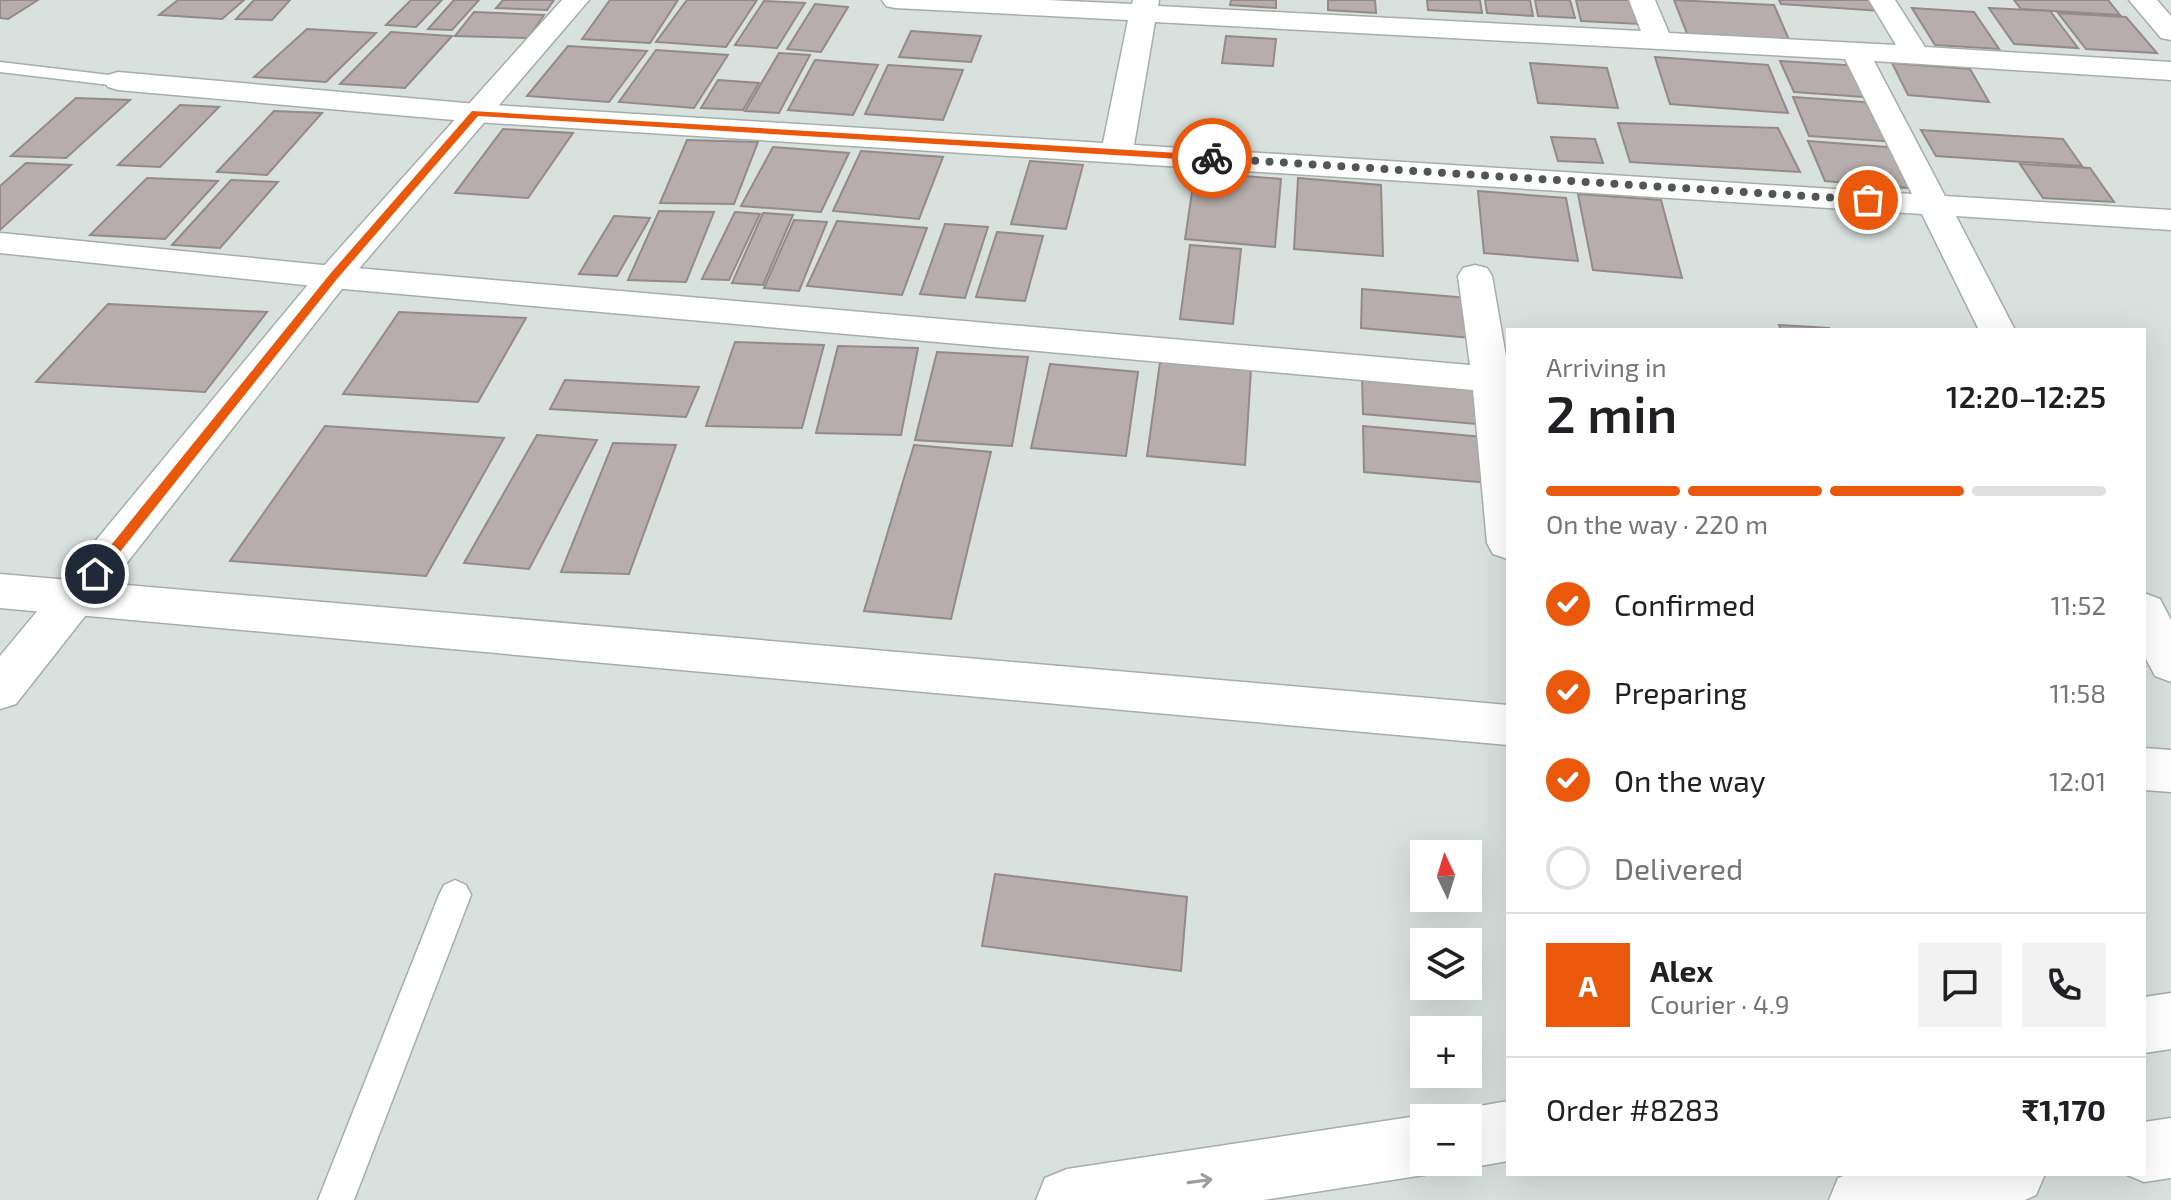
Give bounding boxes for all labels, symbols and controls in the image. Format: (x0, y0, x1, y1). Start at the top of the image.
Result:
courier (1172, 118, 1252, 198)
icon: bike (1190, 136, 1234, 180)
pin (1834, 166, 1902, 234)
icon: bag (1846, 178, 1890, 222)
text: Arriving in (1546, 351, 1667, 382)
text: 12:20–12:25 (1946, 378, 2106, 414)
text: 2 min (1546, 381, 1677, 443)
text: On the way · 220 m (1546, 508, 1768, 539)
pin (61, 540, 129, 608)
icon: home (73, 552, 117, 596)
icon: check (1546, 582, 1590, 626)
text: Confirmed (1614, 586, 1755, 622)
text: 11:52 (2051, 589, 2106, 620)
icon: check (1546, 670, 1590, 714)
text: Preparing (1614, 674, 1747, 710)
text: 11:58 (2049, 677, 2106, 708)
icon: check (1546, 758, 1590, 802)
text: On the way (1614, 762, 1766, 798)
text: 12:01 (2049, 765, 2106, 796)
north arrow (1410, 840, 1482, 912)
map controls (1410, 840, 1482, 1176)
text: Delivered (1614, 850, 1743, 886)
button: layers (1410, 928, 1482, 1000)
button: chat (1918, 943, 2002, 1027)
button: phone (2022, 943, 2106, 1027)
text: Alex (1650, 952, 1713, 988)
text: A (1578, 967, 1598, 1003)
text: Courier · 4.9 (1650, 988, 1790, 1019)
button: + (1410, 1016, 1482, 1088)
text: Order #8283 (1546, 1091, 1720, 1127)
text: ₹1,170 (2022, 1091, 2106, 1127)
button: − (1410, 1104, 1482, 1176)
one-way arrow (1187, 1173, 1212, 1188)

